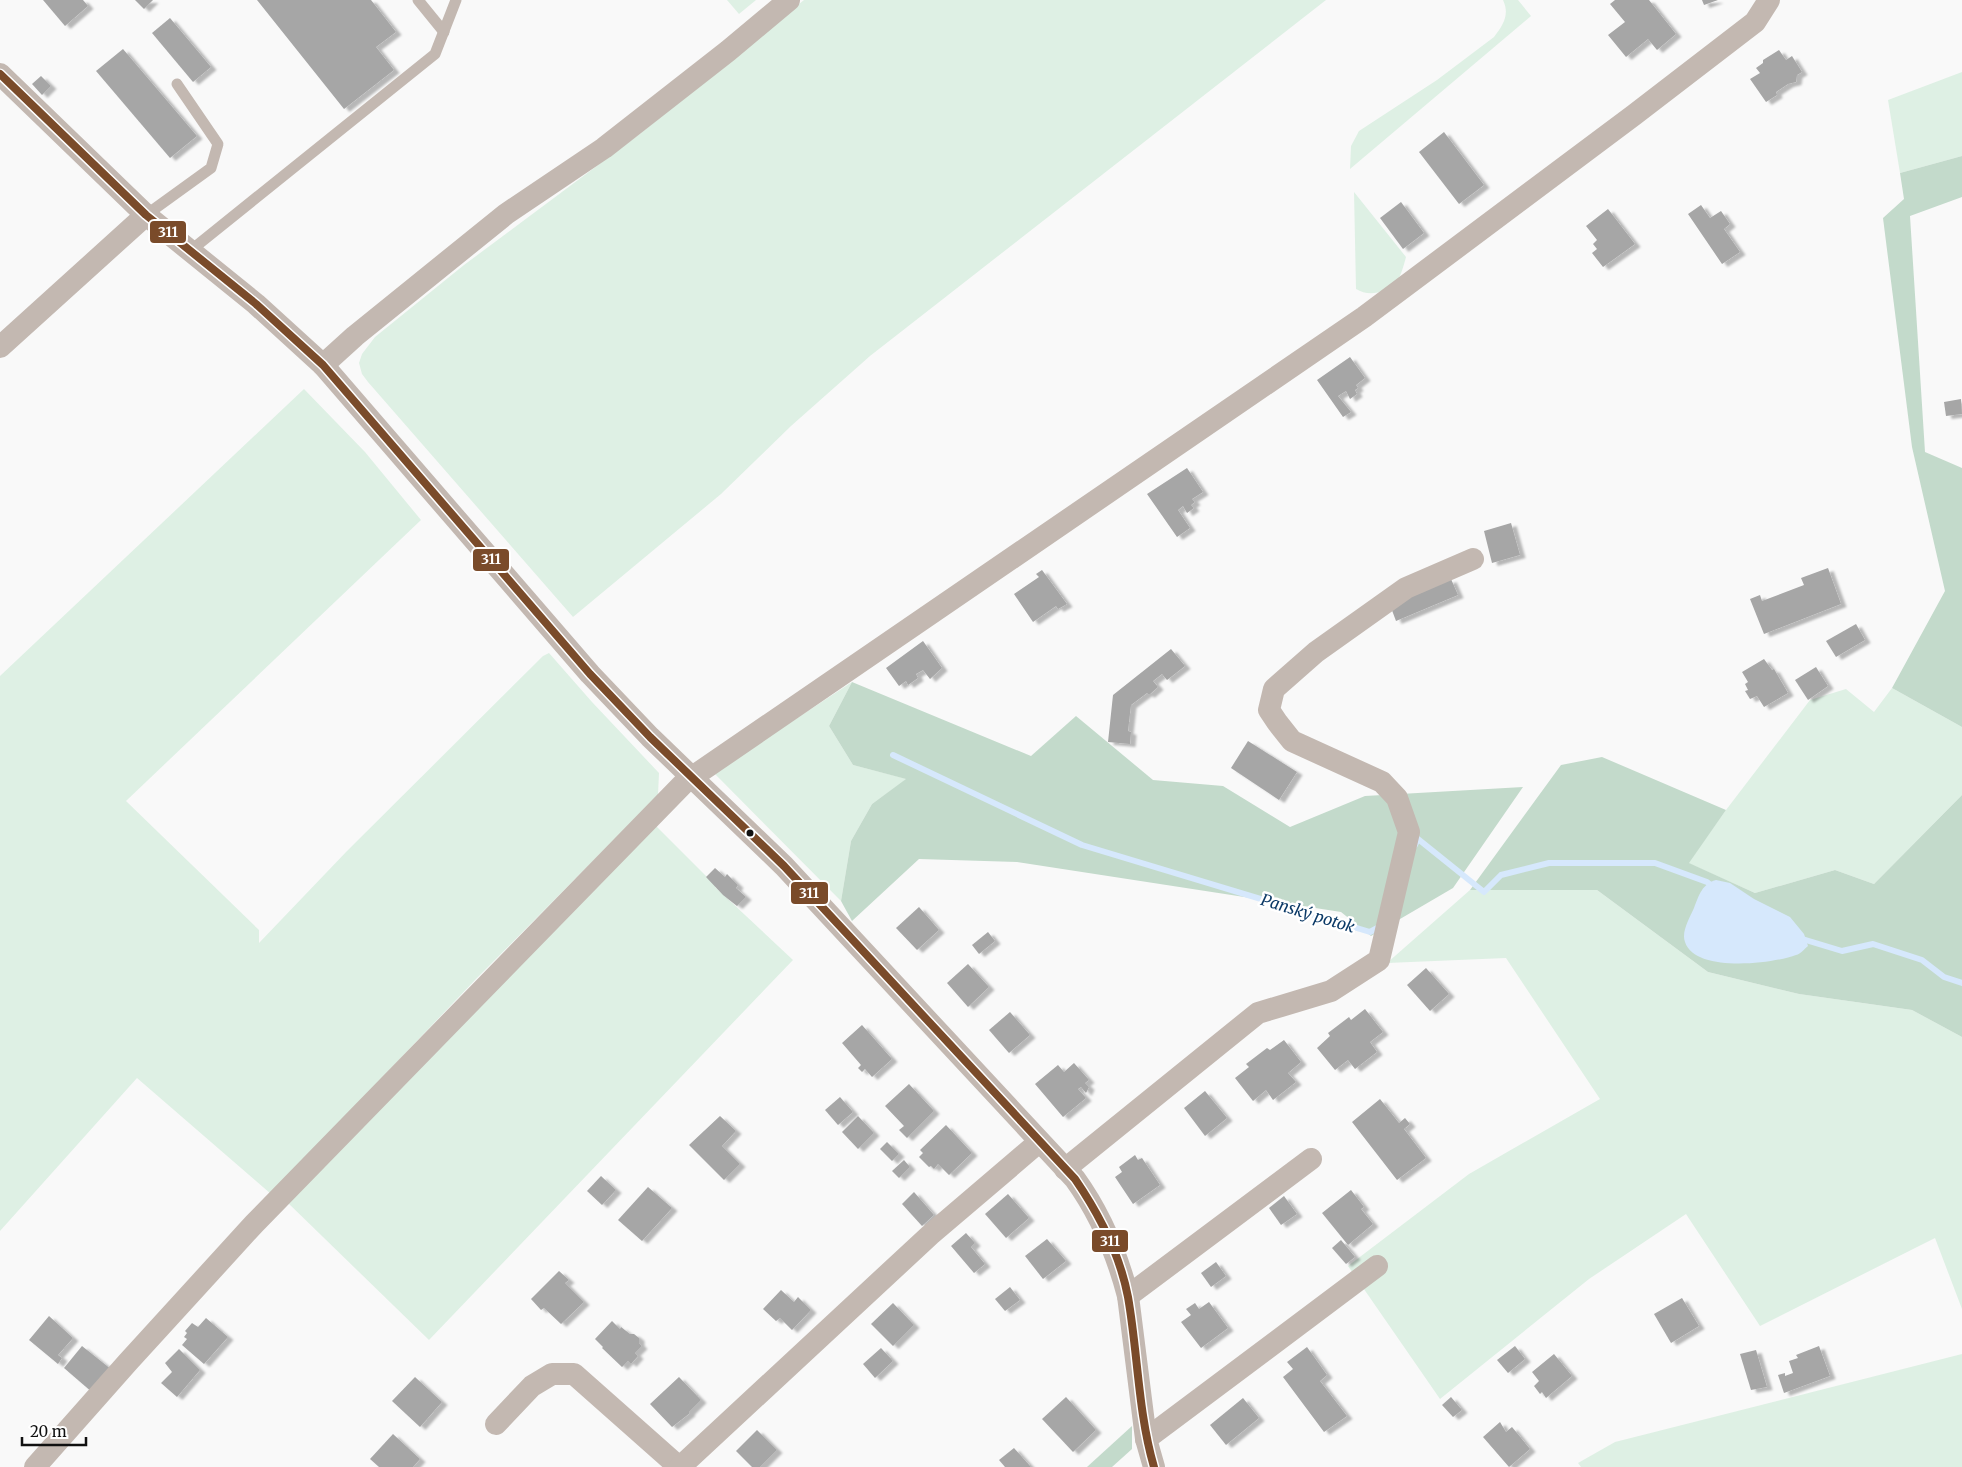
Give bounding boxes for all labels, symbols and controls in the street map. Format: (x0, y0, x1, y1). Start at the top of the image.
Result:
line badge: 311 (149, 220, 187, 244)
text: 311 (158, 223, 179, 241)
line badge: 311 (472, 548, 510, 572)
text: 311 (481, 550, 502, 568)
unlabelled marker (745, 828, 755, 838)
line badge: 311 (790, 881, 829, 905)
text: 311 (799, 884, 820, 902)
water label: Panský potok (1259, 889, 1358, 937)
line badge: 311 (1091, 1229, 1129, 1253)
text: 311 (1100, 1232, 1121, 1250)
scale bar (22, 1414, 86, 1446)
text: 20 m (30, 1422, 67, 1441)

